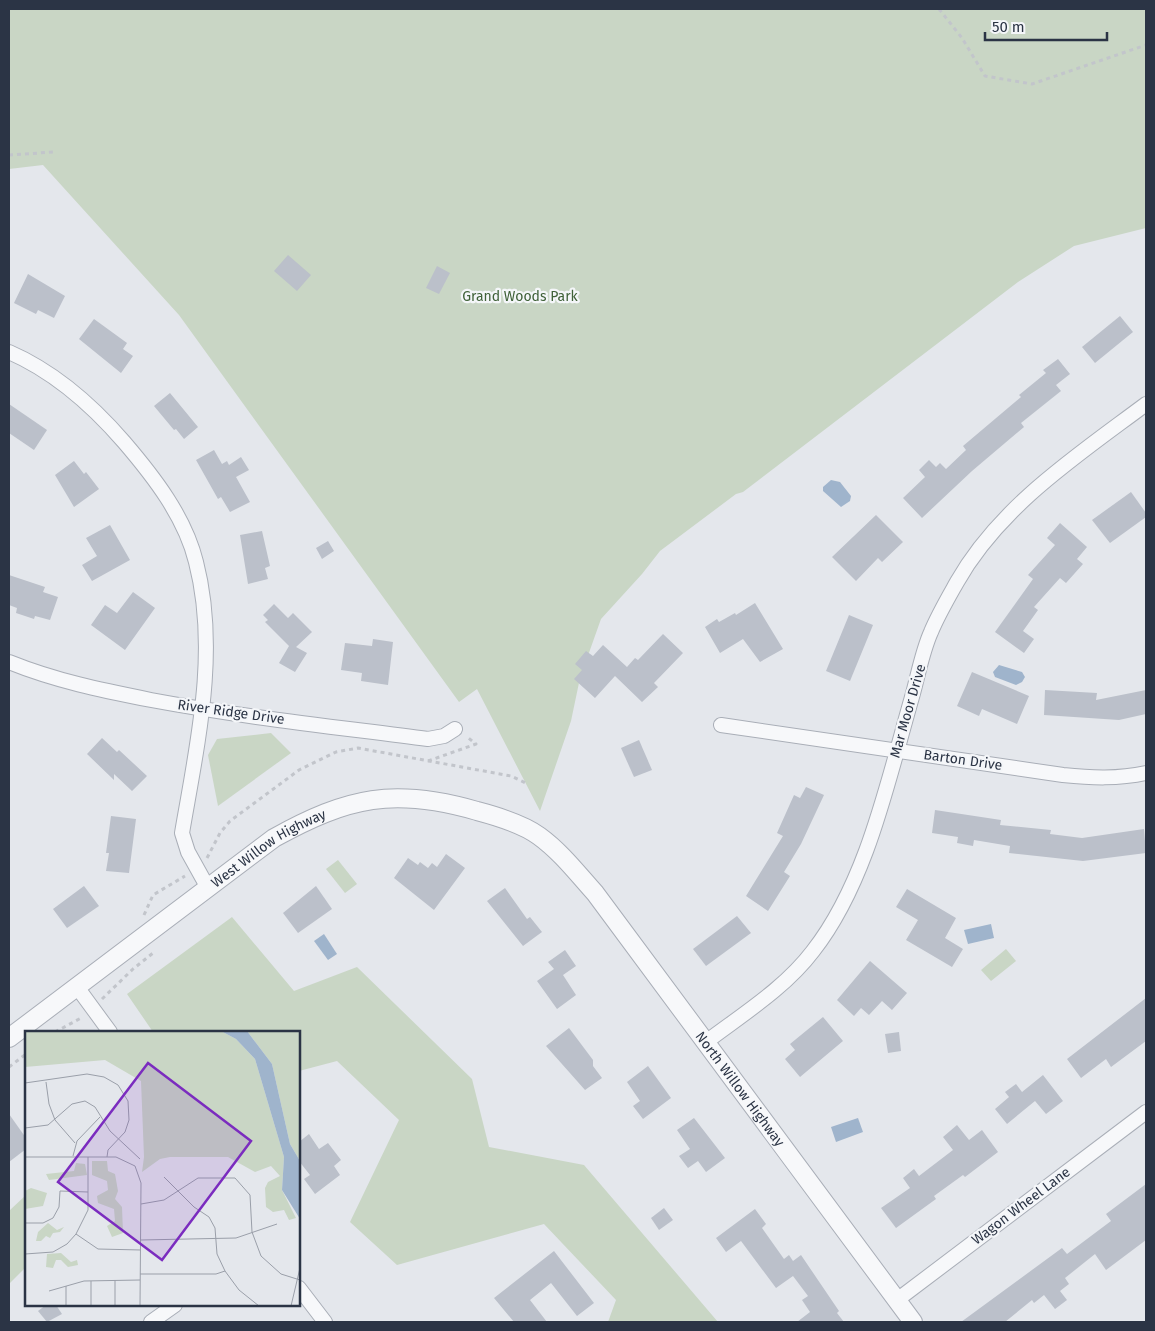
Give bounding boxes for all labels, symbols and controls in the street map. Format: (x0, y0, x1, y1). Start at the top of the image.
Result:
scale bar (985, 10, 1108, 42)
text: 50 m (992, 18, 1025, 36)
park label: Grand Woods Park (462, 288, 579, 305)
street label: Mar Moor Drive (886, 662, 930, 760)
street label: River Ridge Drive (176, 696, 286, 728)
street label: Barton Drive (923, 746, 1003, 774)
street label: West Willow Highway (208, 805, 328, 891)
street label: North Willow Highway (692, 1028, 788, 1150)
inset map (25, 1031, 300, 1306)
street label: Wagon Wheel Lane (968, 1163, 1074, 1249)

